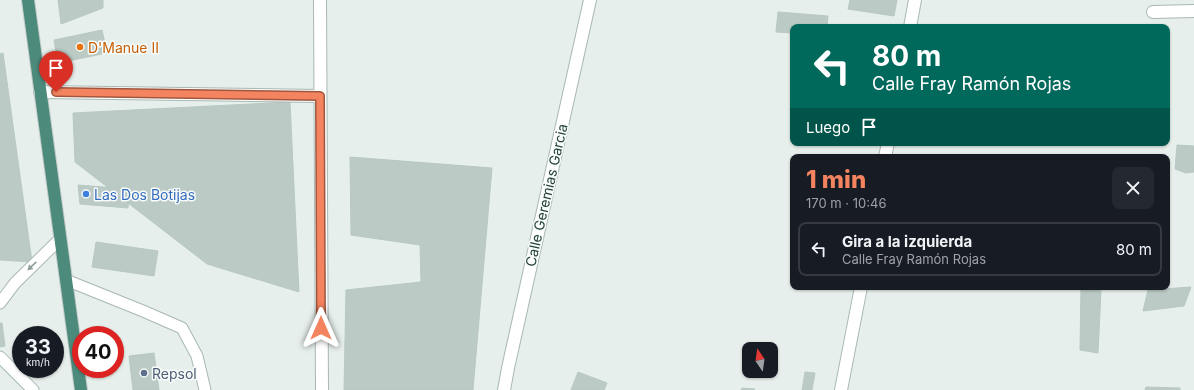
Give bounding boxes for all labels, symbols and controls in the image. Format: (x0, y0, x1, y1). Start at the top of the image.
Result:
place label: D'Manue II (88, 39, 159, 56)
text: 80 m (872, 39, 941, 73)
icon: left (806, 40, 858, 92)
marker: D'Manue II (75, 42, 85, 52)
pin (39, 51, 73, 92)
icon: arrive (45, 57, 67, 79)
text: Calle Fray Ramón Rojas (872, 73, 1071, 94)
icon: arrive (858, 116, 880, 138)
text: Luego (806, 118, 850, 137)
street label: Calle Geremias Garcia (521, 122, 571, 268)
text: 1 min (806, 165, 866, 194)
button: close (1112, 167, 1154, 209)
place label: Las Dos Botijas (94, 186, 195, 203)
marker: Las Dos Botijas (81, 189, 91, 199)
text: 170 m · 10:46 (806, 195, 886, 211)
text: Gira a la izquierda (842, 232, 972, 251)
icon: left (808, 238, 830, 260)
text: 80 m (1116, 240, 1152, 259)
text: Calle Fray Ramón Rojas (842, 251, 986, 267)
one-way arrow (27, 261, 37, 271)
position arrow (300, 307, 342, 349)
speed limit sign: 40 (72, 326, 124, 378)
text: 33 (25, 335, 51, 359)
north arrow (742, 342, 778, 378)
map controls (742, 342, 778, 378)
text: km/h (26, 356, 50, 368)
place label: Repsol (152, 365, 197, 382)
marker: Repsol (139, 368, 149, 378)

